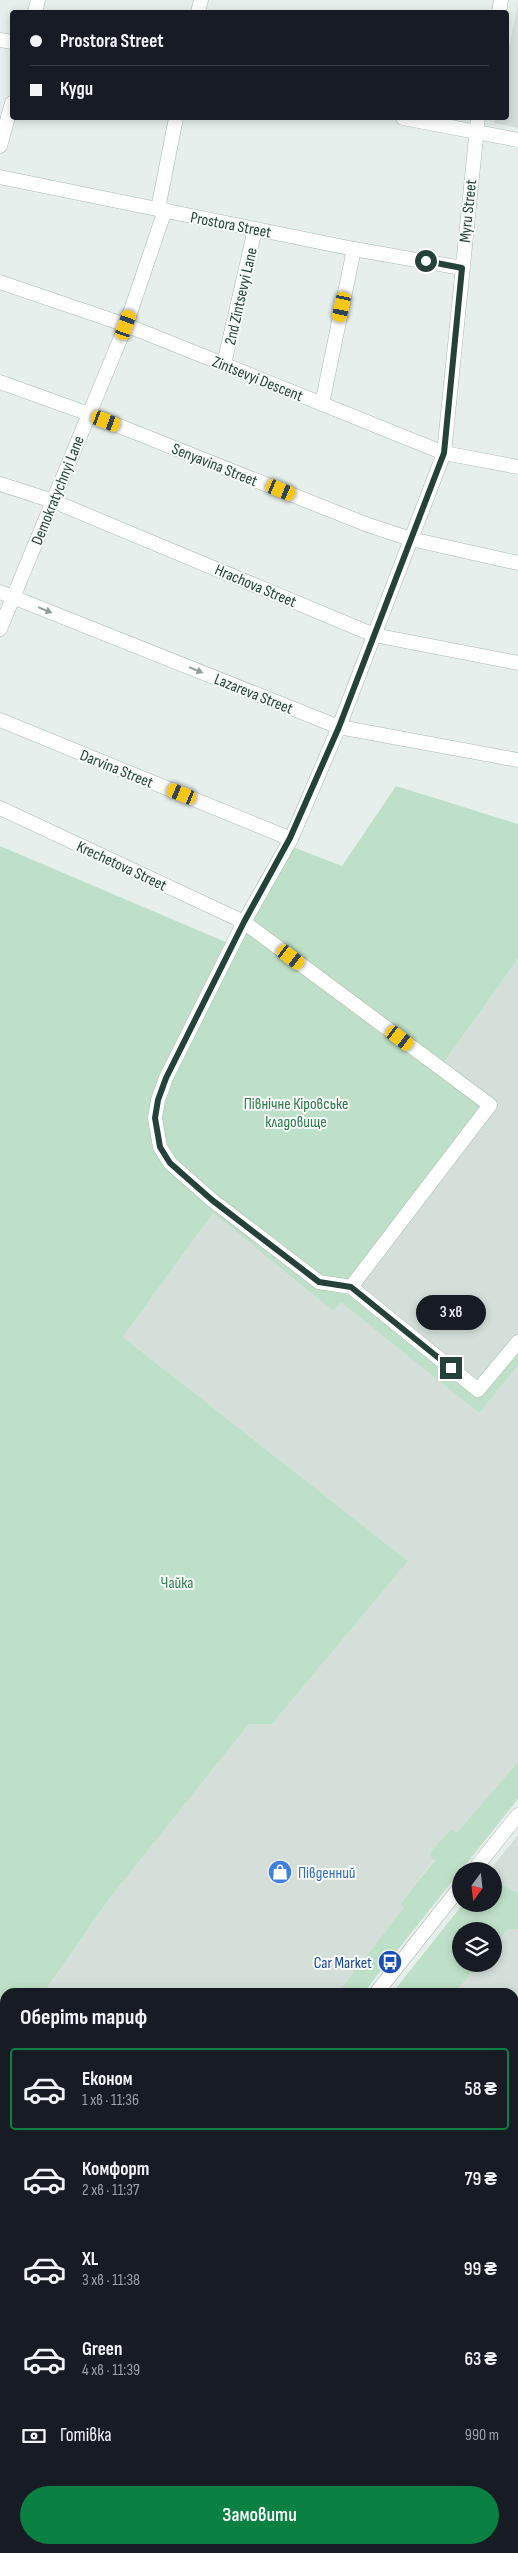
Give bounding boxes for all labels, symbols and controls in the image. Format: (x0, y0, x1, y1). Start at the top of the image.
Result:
text: Prostora Street (60, 30, 164, 53)
text: Куди (60, 78, 93, 101)
street label: Myru Street (456, 179, 481, 244)
street label: Prostora Street (189, 208, 273, 243)
street label: 2nd Zintsevyi Lane (221, 246, 262, 347)
route start (415, 250, 437, 272)
car (331, 291, 352, 323)
car (114, 308, 137, 342)
street label: Zintsevyi Descent (209, 353, 306, 406)
car (89, 409, 122, 433)
street label: Demokratychnyi Lane (28, 433, 89, 548)
street label: Senyavina Street (169, 440, 260, 491)
car (264, 477, 297, 503)
street label: Hrachova Street (212, 561, 299, 612)
one-way arrow (38, 606, 53, 614)
one-way arrow (189, 667, 204, 674)
street label: Lazareva Street (211, 670, 296, 719)
street label: Darvina Street (77, 746, 156, 793)
car (165, 781, 198, 807)
street label: Krechetova Street (73, 837, 170, 896)
car (274, 942, 307, 972)
car (383, 1023, 416, 1053)
park label: Північне Кіровське кладовище (244, 1095, 348, 1132)
callout: 3 хв (416, 1296, 486, 1330)
text: 3 хв (440, 1303, 462, 1322)
route end (440, 1357, 462, 1379)
park label: Чайка (161, 1574, 193, 1593)
shop icon: Південний (267, 1859, 293, 1885)
north arrow (452, 1862, 502, 1912)
map controls (452, 1862, 502, 1972)
place label: Південний (298, 1864, 356, 1883)
button: layers (452, 1922, 502, 1972)
bus stop icon: Car Market (377, 1949, 403, 1975)
place label: Car Market (314, 1954, 372, 1973)
text: Оберіть тариф (20, 2004, 147, 2031)
icon: car (22, 2067, 67, 2112)
text: Економ (82, 2068, 133, 2091)
text: 58 ₴ (465, 2078, 497, 2101)
text: 1 хв · 11:36 (82, 2091, 139, 2110)
icon: car (22, 2157, 67, 2202)
text: Комфорт (82, 2158, 149, 2181)
text: 79 ₴ (465, 2168, 497, 2191)
text: 2 хв · 11:37 (82, 2181, 139, 2200)
icon: car (22, 2247, 67, 2292)
text: XL (82, 2248, 98, 2271)
text: 99 ₴ (464, 2258, 497, 2281)
text: 3 хв · 11:38 (82, 2271, 140, 2290)
icon: car (22, 2337, 67, 2382)
text: Green (82, 2338, 122, 2361)
text: 63 ₴ (464, 2348, 497, 2371)
text: 4 хв · 11:39 (82, 2361, 140, 2380)
icon: cash (20, 2422, 48, 2450)
text: Готівка (60, 2424, 112, 2447)
text: 990 m (465, 2426, 499, 2445)
button: Замовити (20, 2486, 499, 2544)

